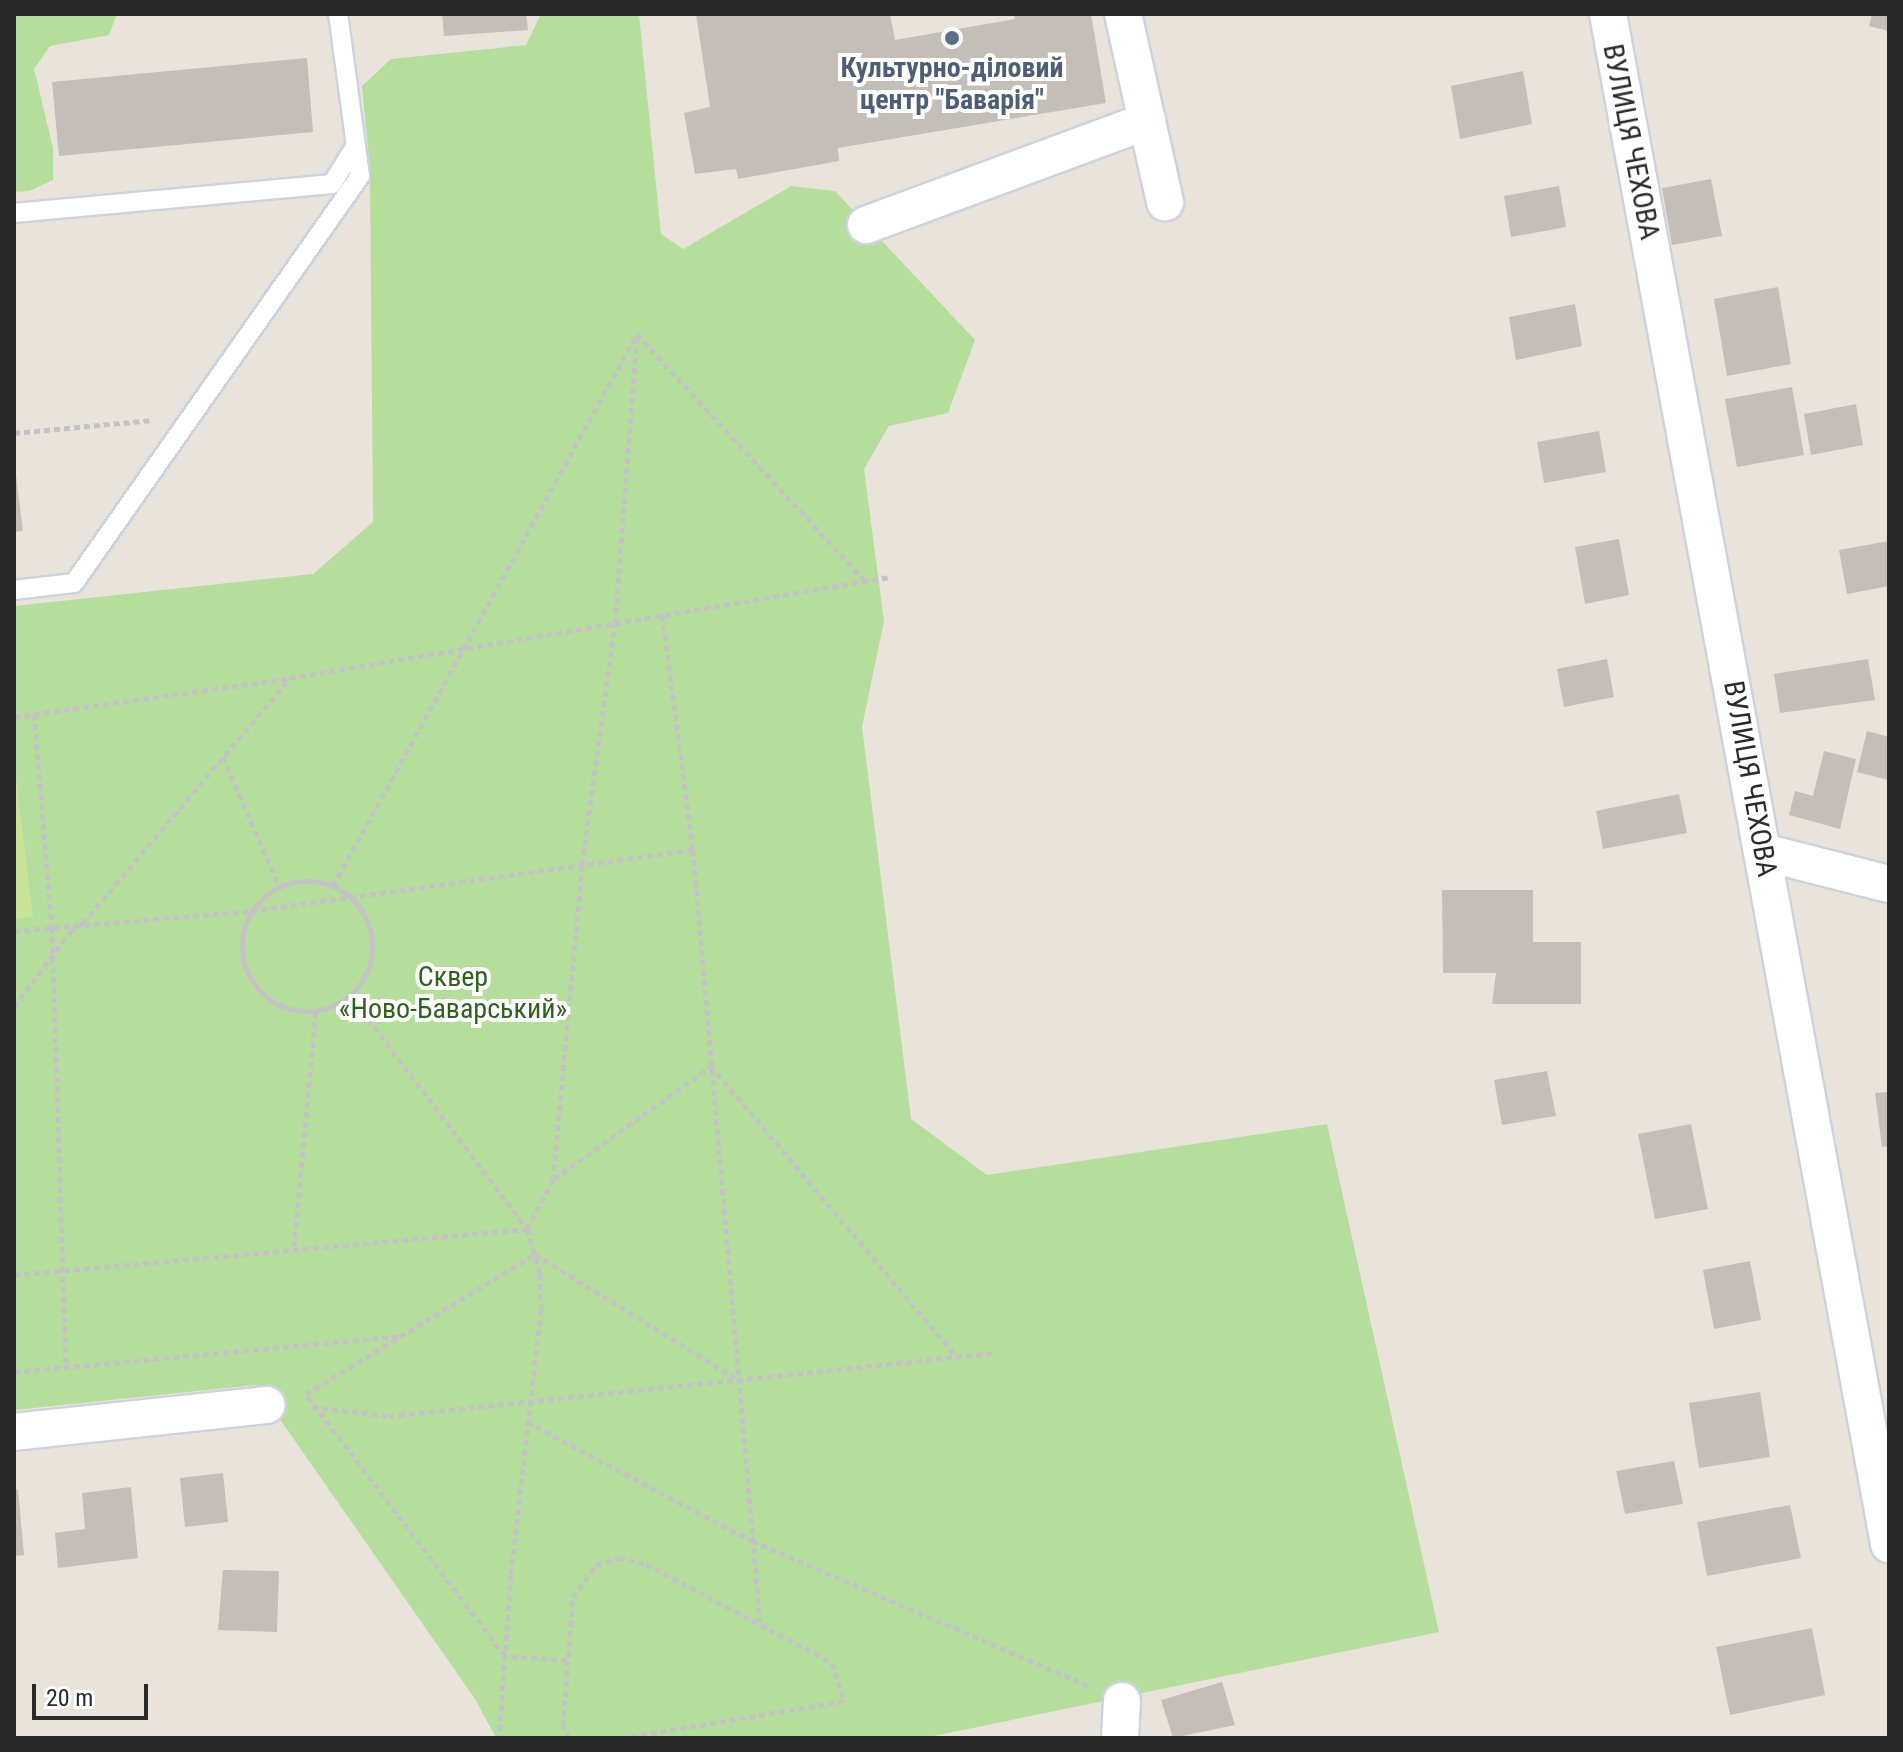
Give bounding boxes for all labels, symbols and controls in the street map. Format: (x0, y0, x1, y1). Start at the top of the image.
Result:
marker: Культурно-діловий центр "Баварія" (943, 29, 961, 47)
street label: ВУЛИЦЯ ЧЕХОВА (1596, 41, 1666, 243)
place label: Культурно-діловий центр "Баварія" (841, 51, 1063, 117)
street label: ВУЛИЦЯ ЧЕХОВА (1716, 678, 1784, 880)
park label: Сквер «Ново-Баварський» (339, 960, 567, 1026)
scale bar (36, 1668, 152, 1718)
text: 20 m (46, 1684, 93, 1712)

